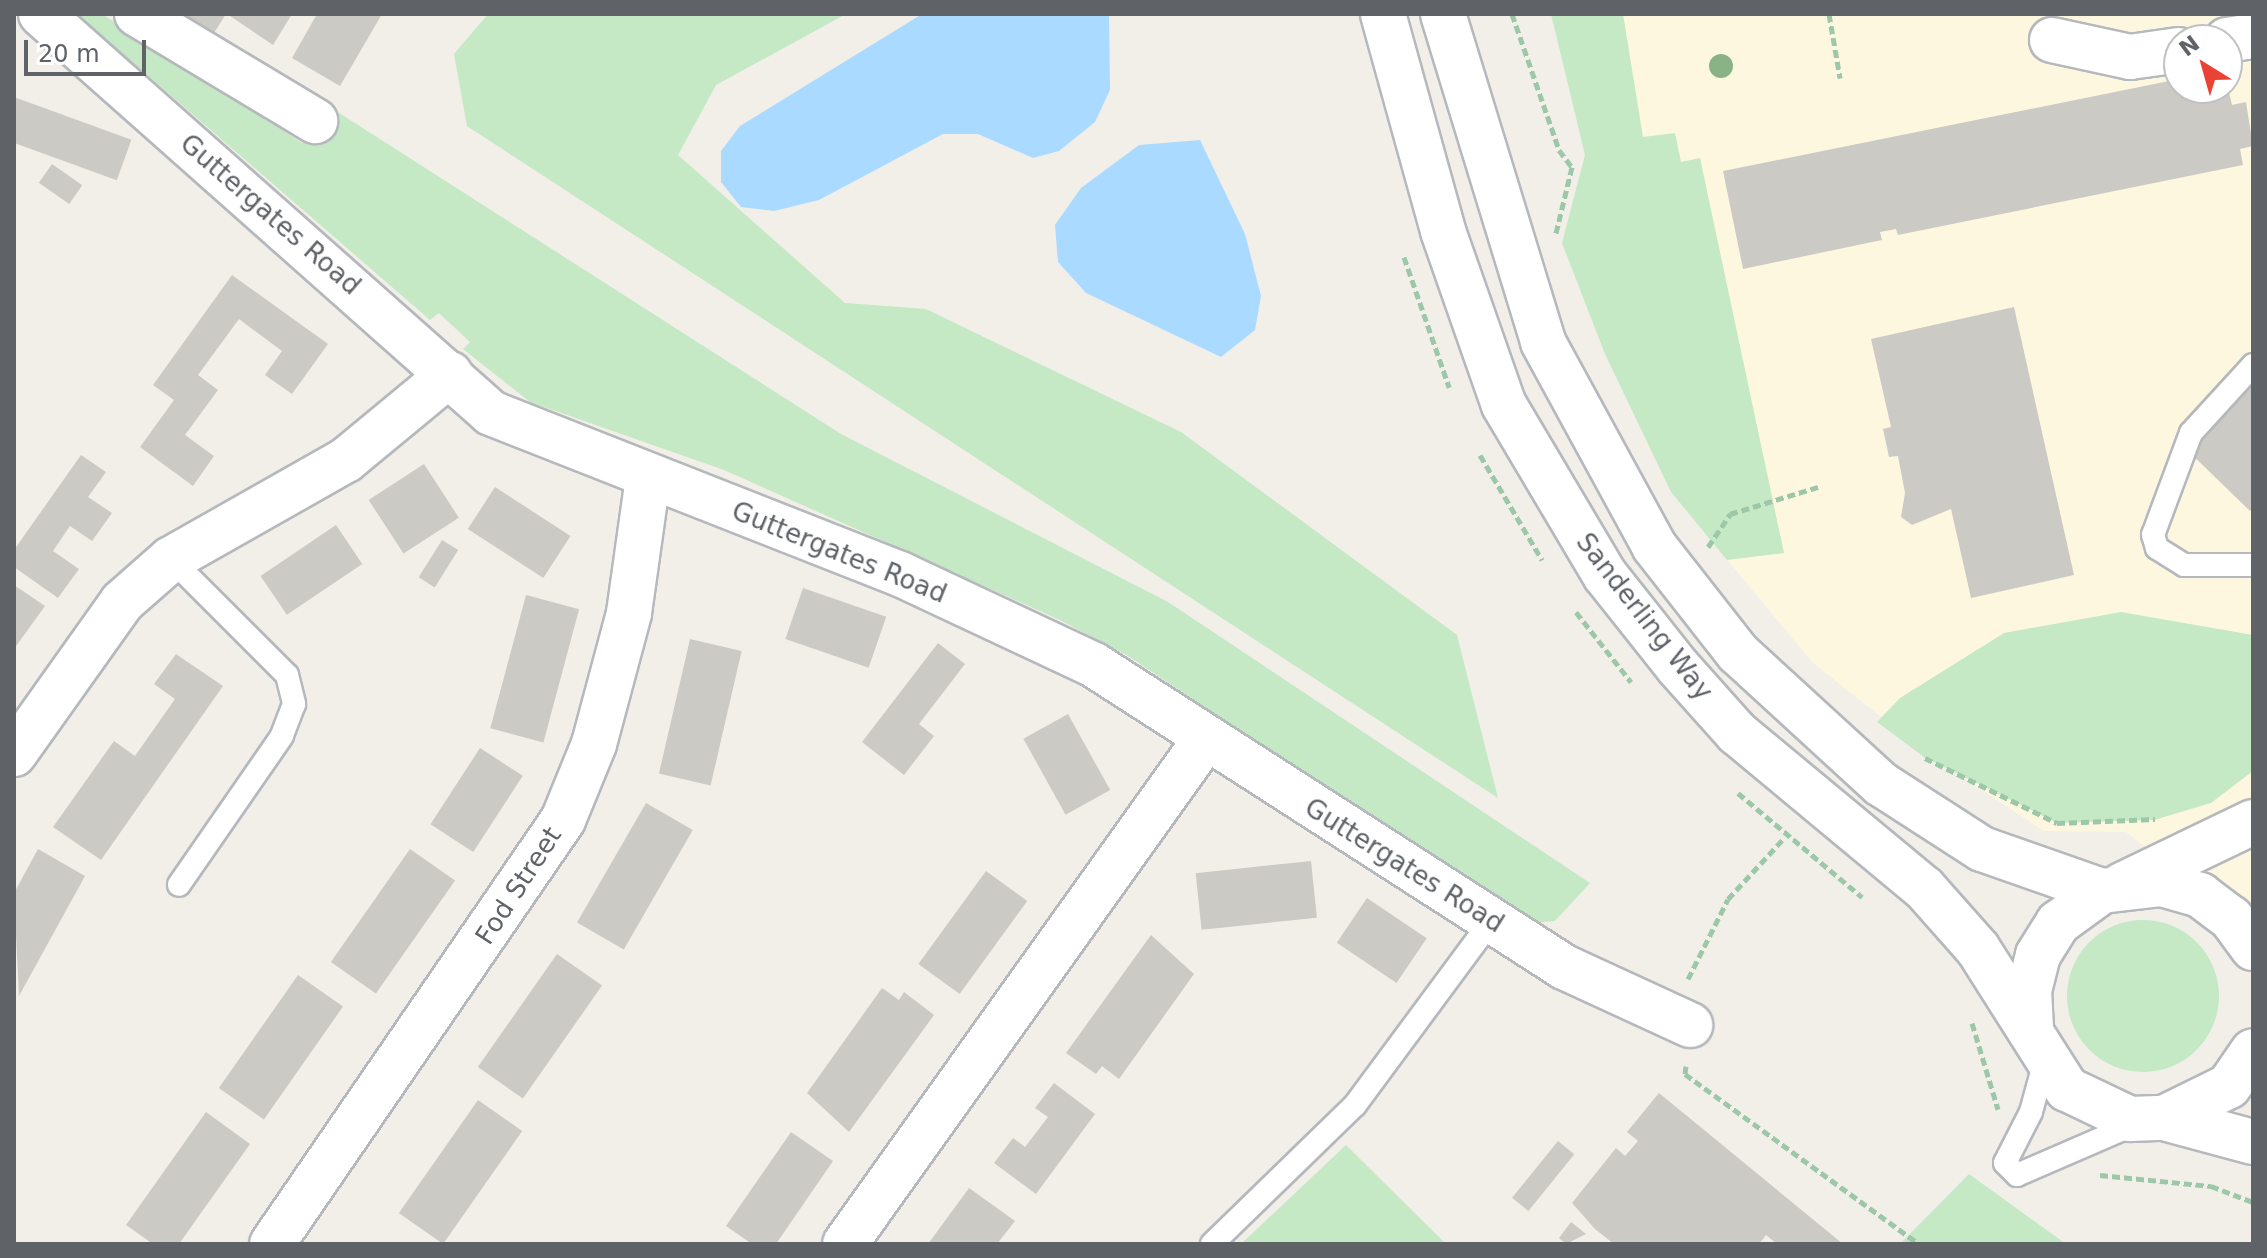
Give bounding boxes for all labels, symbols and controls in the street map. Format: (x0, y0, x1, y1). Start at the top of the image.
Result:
scale bar (28, 24, 150, 74)
north arrow (2163, 24, 2243, 104)
text: N (2175, 31, 2204, 62)
text: 20 m (38, 40, 100, 68)
street label: Guttergates Road (173, 128, 367, 302)
street label: Guttergates Road (727, 496, 951, 610)
street label: Sanderling Way (1569, 527, 1719, 707)
street label: Guttergates Road (1299, 792, 1509, 940)
street label: Fod Street (470, 821, 568, 951)

